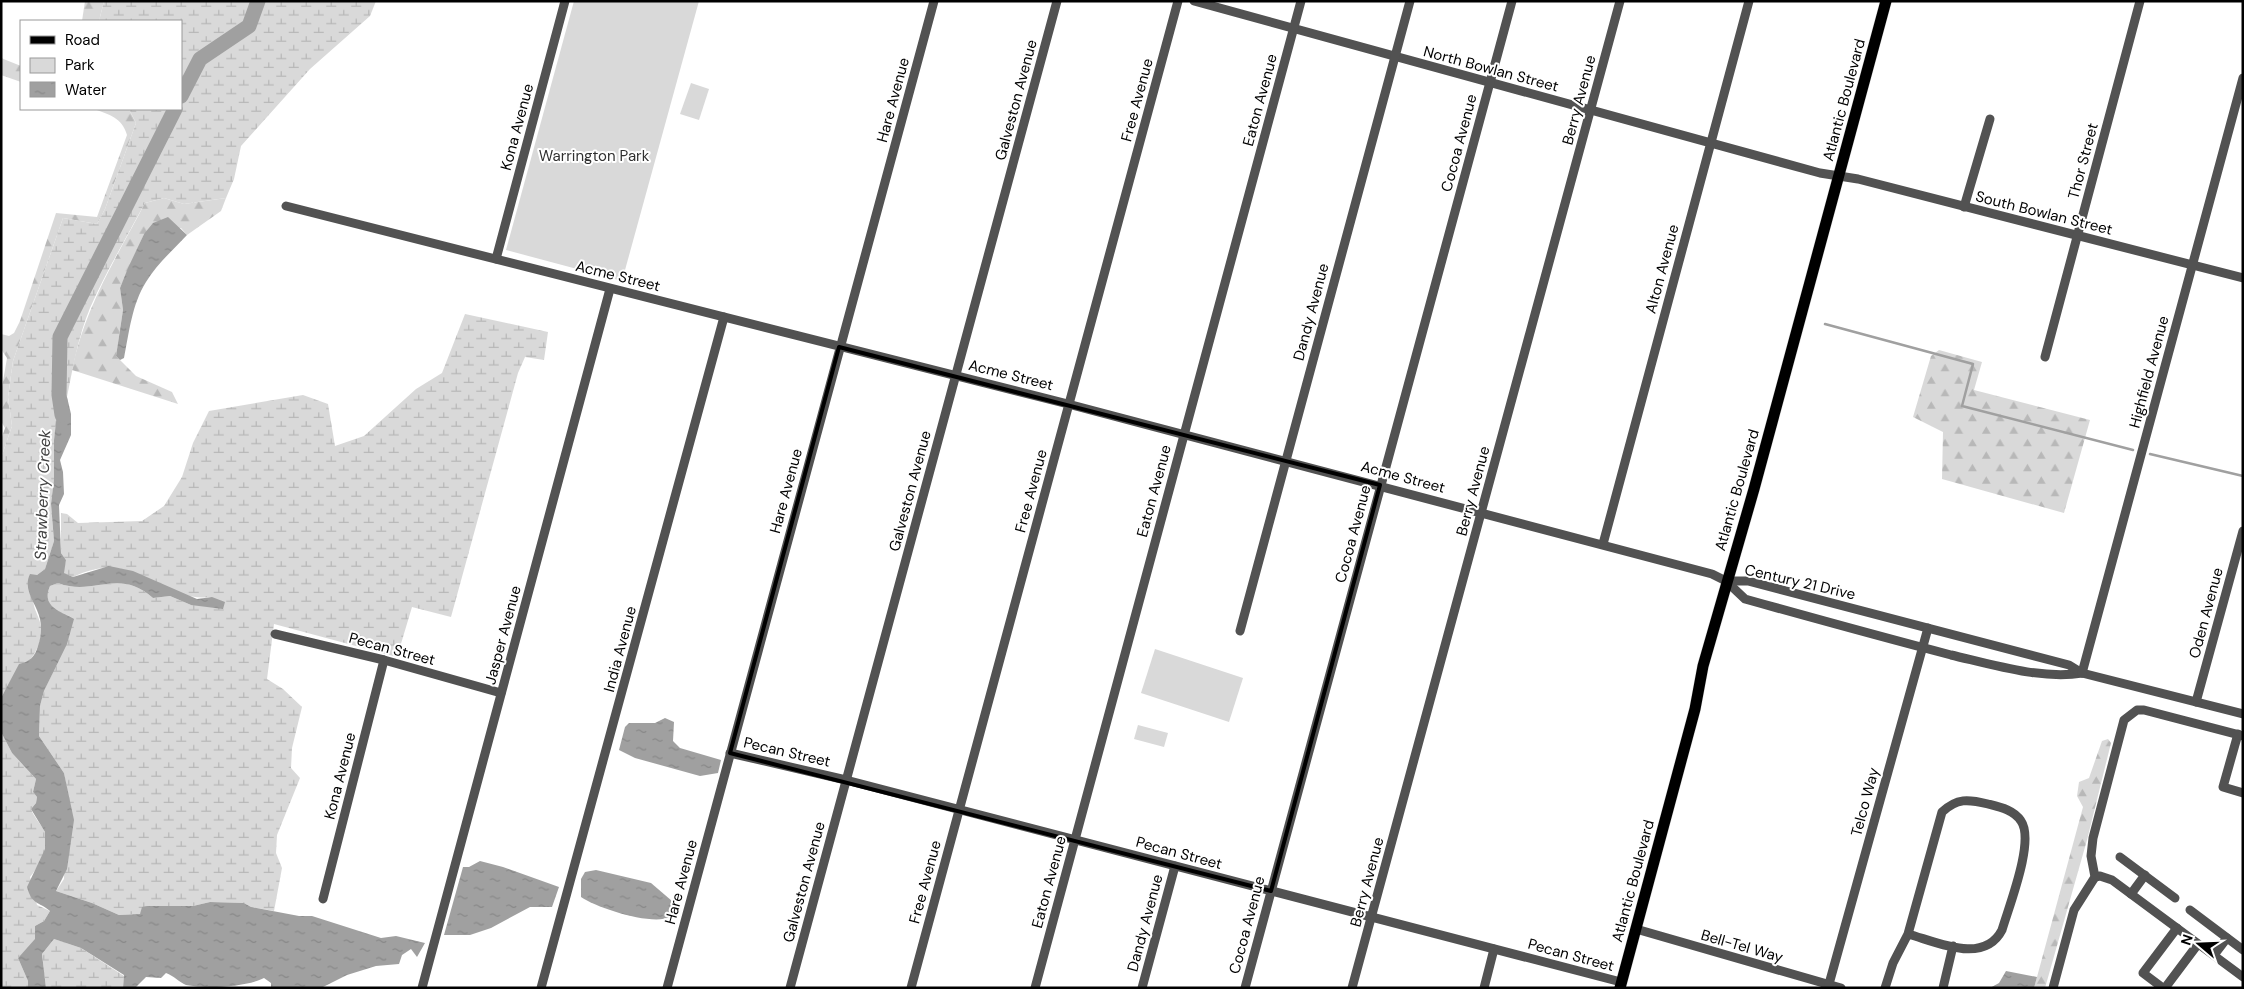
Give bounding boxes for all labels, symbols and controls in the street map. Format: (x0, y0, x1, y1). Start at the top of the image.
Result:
legend (20, 20, 182, 110)
text: Road (65, 30, 100, 50)
street label: Galveston Avenue (990, 37, 1042, 163)
street label: Atlantic Boulevard (1818, 37, 1870, 163)
street label: North Bowlan Street (1421, 41, 1561, 97)
street label: Eaton Avenue (1238, 52, 1282, 148)
street label: Berry Avenue (1557, 53, 1601, 147)
text: Park (65, 55, 95, 75)
street label: Hare Avenue (872, 55, 914, 145)
street label: Free Avenue (1116, 56, 1158, 144)
text: Water (65, 80, 107, 100)
street label: Kona Avenue (496, 81, 538, 173)
street label: Cocoa Avenue (1436, 92, 1482, 194)
street label: Thor Street (2063, 121, 2103, 201)
park label: Warrington Park (539, 146, 650, 166)
street label: South Bowlan Street (1973, 186, 2115, 240)
street label: Alton Avenue (1641, 222, 1683, 316)
street label: Acme Street (574, 256, 663, 296)
street label: Dandy Avenue (1288, 261, 1334, 363)
street label: Highfield Avenue (2124, 314, 2174, 430)
street label: Acme Street (967, 355, 1056, 395)
street label: Atlantic Boulevard (1710, 427, 1764, 553)
street label: Galveston Avenue (884, 428, 936, 554)
water label: Strawberry Creek (30, 429, 55, 561)
street label: Eaton Avenue (1132, 443, 1176, 539)
street label: Berry Avenue (1451, 444, 1495, 538)
street label: Hare Avenue (765, 446, 807, 536)
street label: Free Avenue (1010, 447, 1052, 535)
street label: Acme Street (1359, 456, 1447, 498)
street label: Cocoa Avenue (1330, 483, 1376, 585)
street label: Century 21 Drive (1743, 560, 1857, 604)
street label: Oden Avenue (2184, 565, 2228, 661)
street label: Jasper Avenue (480, 583, 526, 687)
street label: India Avenue (599, 604, 641, 694)
street label: Pecan Street (347, 628, 438, 670)
street label: Kona Avenue (320, 730, 360, 822)
street label: Pecan Street (742, 732, 833, 772)
street label: Telco Way (1846, 765, 1884, 839)
street label: Atlantic Boulevard (1607, 818, 1659, 944)
street label: Galveston Avenue (778, 819, 830, 945)
street label: Pecan Street (1134, 832, 1225, 874)
street label: Eaton Avenue (1027, 834, 1071, 930)
street label: Berry Avenue (1345, 835, 1389, 929)
street label: Hare Avenue (660, 837, 702, 927)
street label: Free Avenue (904, 838, 946, 926)
street label: Dandy Avenue (1122, 872, 1168, 974)
street label: Cocoa Avenue (1224, 874, 1270, 976)
north arrow (2174, 919, 2224, 969)
street label: Bell-Tel Way (1699, 925, 1786, 967)
text: N (2177, 932, 2197, 948)
street label: Pecan Street (1526, 934, 1617, 976)

